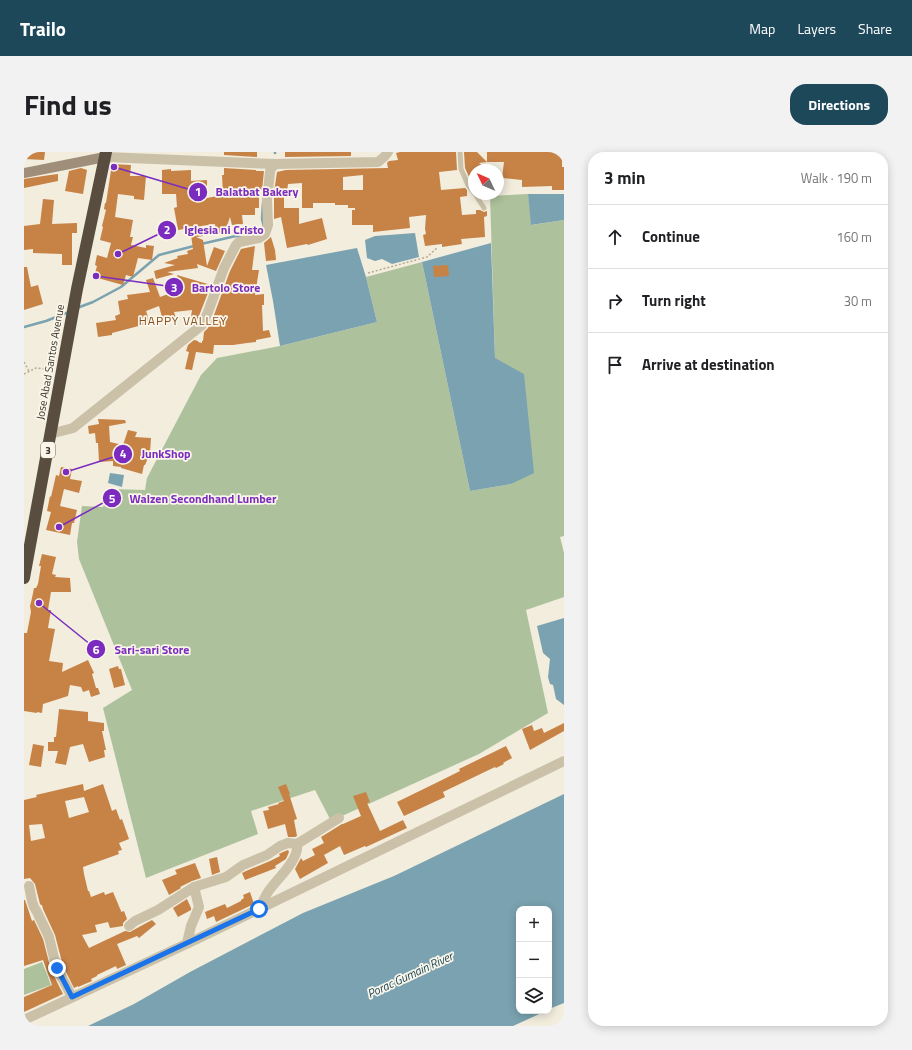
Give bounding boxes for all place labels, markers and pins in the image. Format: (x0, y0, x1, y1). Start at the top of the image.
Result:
callout: Balatbat Bakery (188, 180, 307, 204)
callout: Iglesia ni Cristo (157, 218, 272, 242)
callout: Bartolo Store (164, 275, 268, 299)
callout: JunkShop (113, 442, 198, 466)
callout: Walzen Secondhand Lumber (102, 486, 285, 510)
callout: Sari-sari Store (86, 637, 197, 661)

